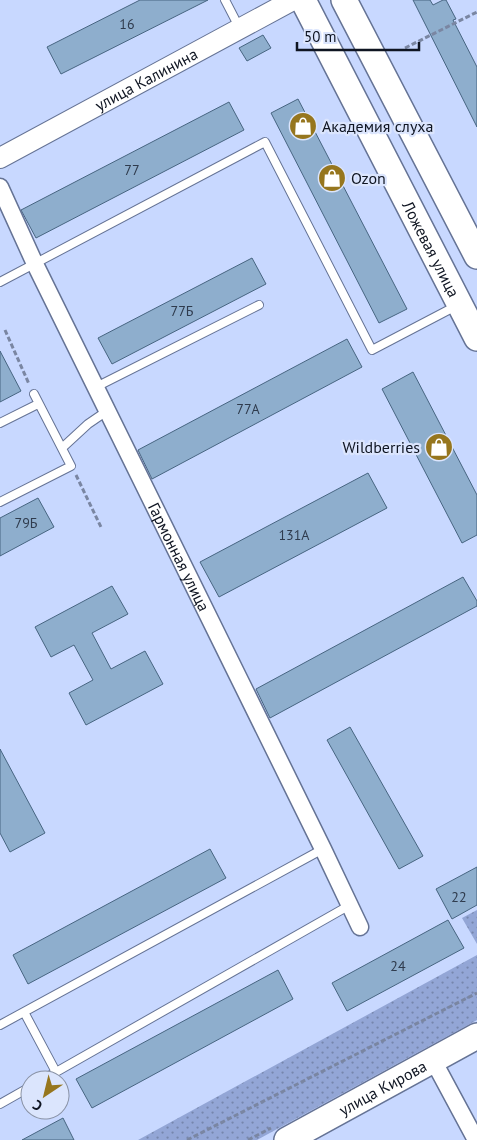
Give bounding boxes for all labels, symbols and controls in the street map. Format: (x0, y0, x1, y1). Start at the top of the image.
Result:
house number: 16 (119, 15, 135, 33)
scale bar (297, 20, 420, 52)
text: 50 m (304, 27, 337, 46)
street label: улица Калинина (91, 43, 201, 115)
shop icon: Академия слуха (288, 111, 318, 141)
place label: Академия слуха (322, 116, 433, 136)
house number: 77 (124, 161, 140, 179)
shop icon: Ozon (317, 163, 347, 193)
place label: Ozon (351, 168, 386, 188)
street label: Ложевая улица (398, 197, 464, 300)
house number: 77Б (171, 302, 194, 320)
house number: 77А (236, 400, 261, 418)
shop icon: Wildberries (424, 432, 454, 462)
place label: Wildberries (342, 437, 420, 457)
street label: Гармонная улица (144, 499, 214, 615)
house number: 79Б (15, 514, 38, 532)
house number: 131А (278, 526, 310, 544)
house number: 22 (451, 888, 467, 906)
house number: 24 (390, 957, 406, 975)
street label: улица Кирова (335, 1056, 430, 1120)
north arrow (20, 1070, 70, 1120)
text: С (29, 1096, 46, 1115)

